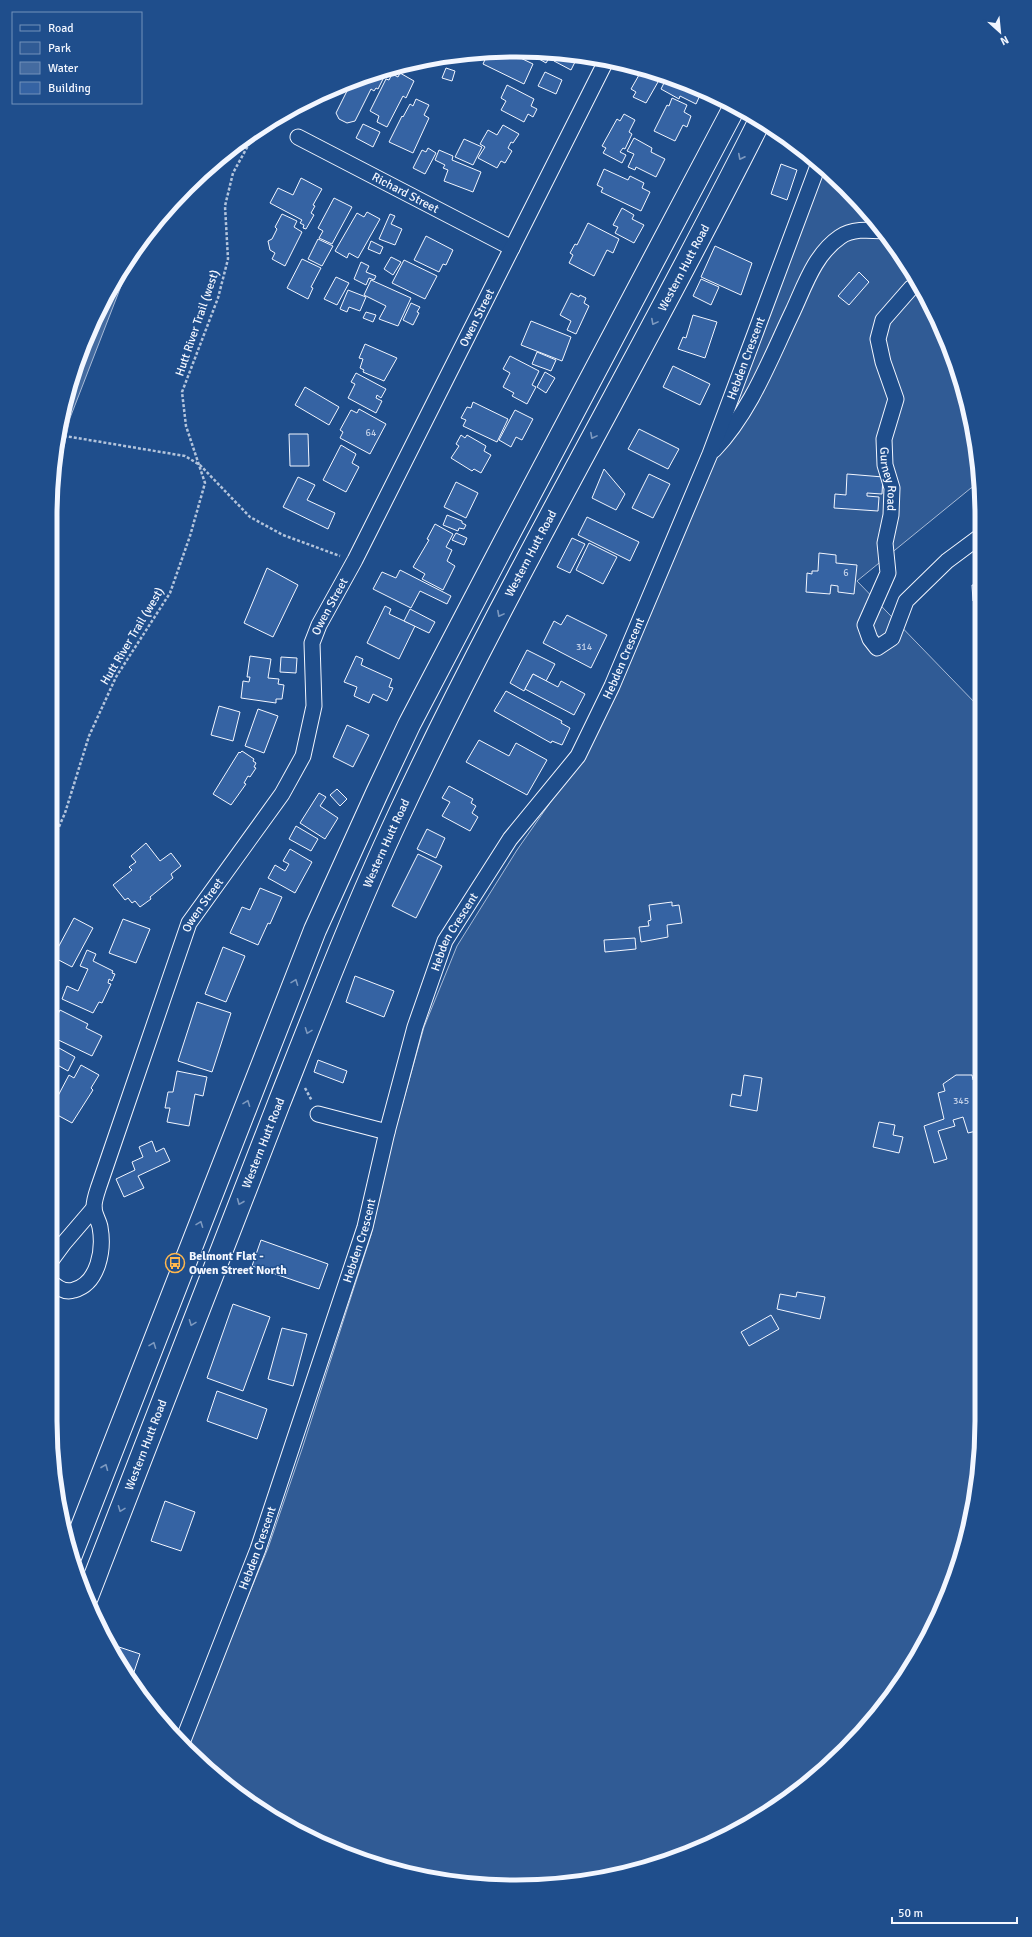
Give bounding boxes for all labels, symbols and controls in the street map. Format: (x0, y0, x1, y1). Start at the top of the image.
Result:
legend (12, 12, 142, 104)
north arrow (980, 12, 1020, 52)
text: Road (48, 21, 74, 36)
text: N (998, 33, 1011, 48)
text: Park (48, 41, 71, 56)
text: Water (48, 61, 79, 76)
text: Building (48, 81, 91, 96)
one-way arrow (738, 153, 746, 161)
street label: Richard Street (369, 170, 441, 217)
street label: Western Hutt Road (655, 222, 713, 314)
street label: Hutt River Trail (west) (172, 268, 223, 378)
street label: Owen Street (456, 287, 498, 350)
street label: Hebden Crescent (724, 315, 769, 402)
one-way arrow (651, 317, 659, 325)
house number: 64 (366, 427, 377, 439)
one-way arrow (590, 432, 598, 440)
street label: Gurney Road (876, 447, 899, 511)
street label: Western Hutt Road (502, 508, 560, 600)
house number: 6 (843, 567, 849, 579)
street label: Owen Street (309, 575, 352, 637)
street label: Hutt River Trail (west) (97, 585, 168, 688)
one-way arrow (498, 609, 505, 617)
street label: Hebden Crescent (600, 615, 648, 702)
house number: 314 (576, 641, 593, 653)
street label: Western Hutt Road (360, 797, 413, 890)
street label: Owen Street (179, 875, 227, 934)
street label: Hebden Crescent (428, 890, 482, 973)
one-way arrow (290, 978, 298, 985)
one-way arrow (304, 1027, 312, 1034)
house number: 345 (953, 1095, 969, 1107)
street label: Western Hutt Road (239, 1096, 288, 1191)
one-way arrow (243, 1100, 251, 1107)
one-way arrow (237, 1197, 245, 1205)
street label: Hebden Crescent (340, 1197, 379, 1285)
one-way arrow (196, 1221, 204, 1228)
place label: Belmont Flat - Owen Street North (189, 1249, 287, 1278)
bus stop icon: Belmont Flat - Owen Street North (164, 1252, 186, 1274)
one-way arrow (189, 1319, 197, 1326)
one-way arrow (149, 1342, 157, 1349)
street label: Western Hutt Road (122, 1398, 171, 1493)
one-way arrow (101, 1463, 109, 1470)
one-way arrow (117, 1505, 125, 1512)
street label: Hebden Crescent (236, 1505, 280, 1592)
scale bar (892, 1899, 1017, 1925)
text: 50 m (898, 1906, 923, 1921)

